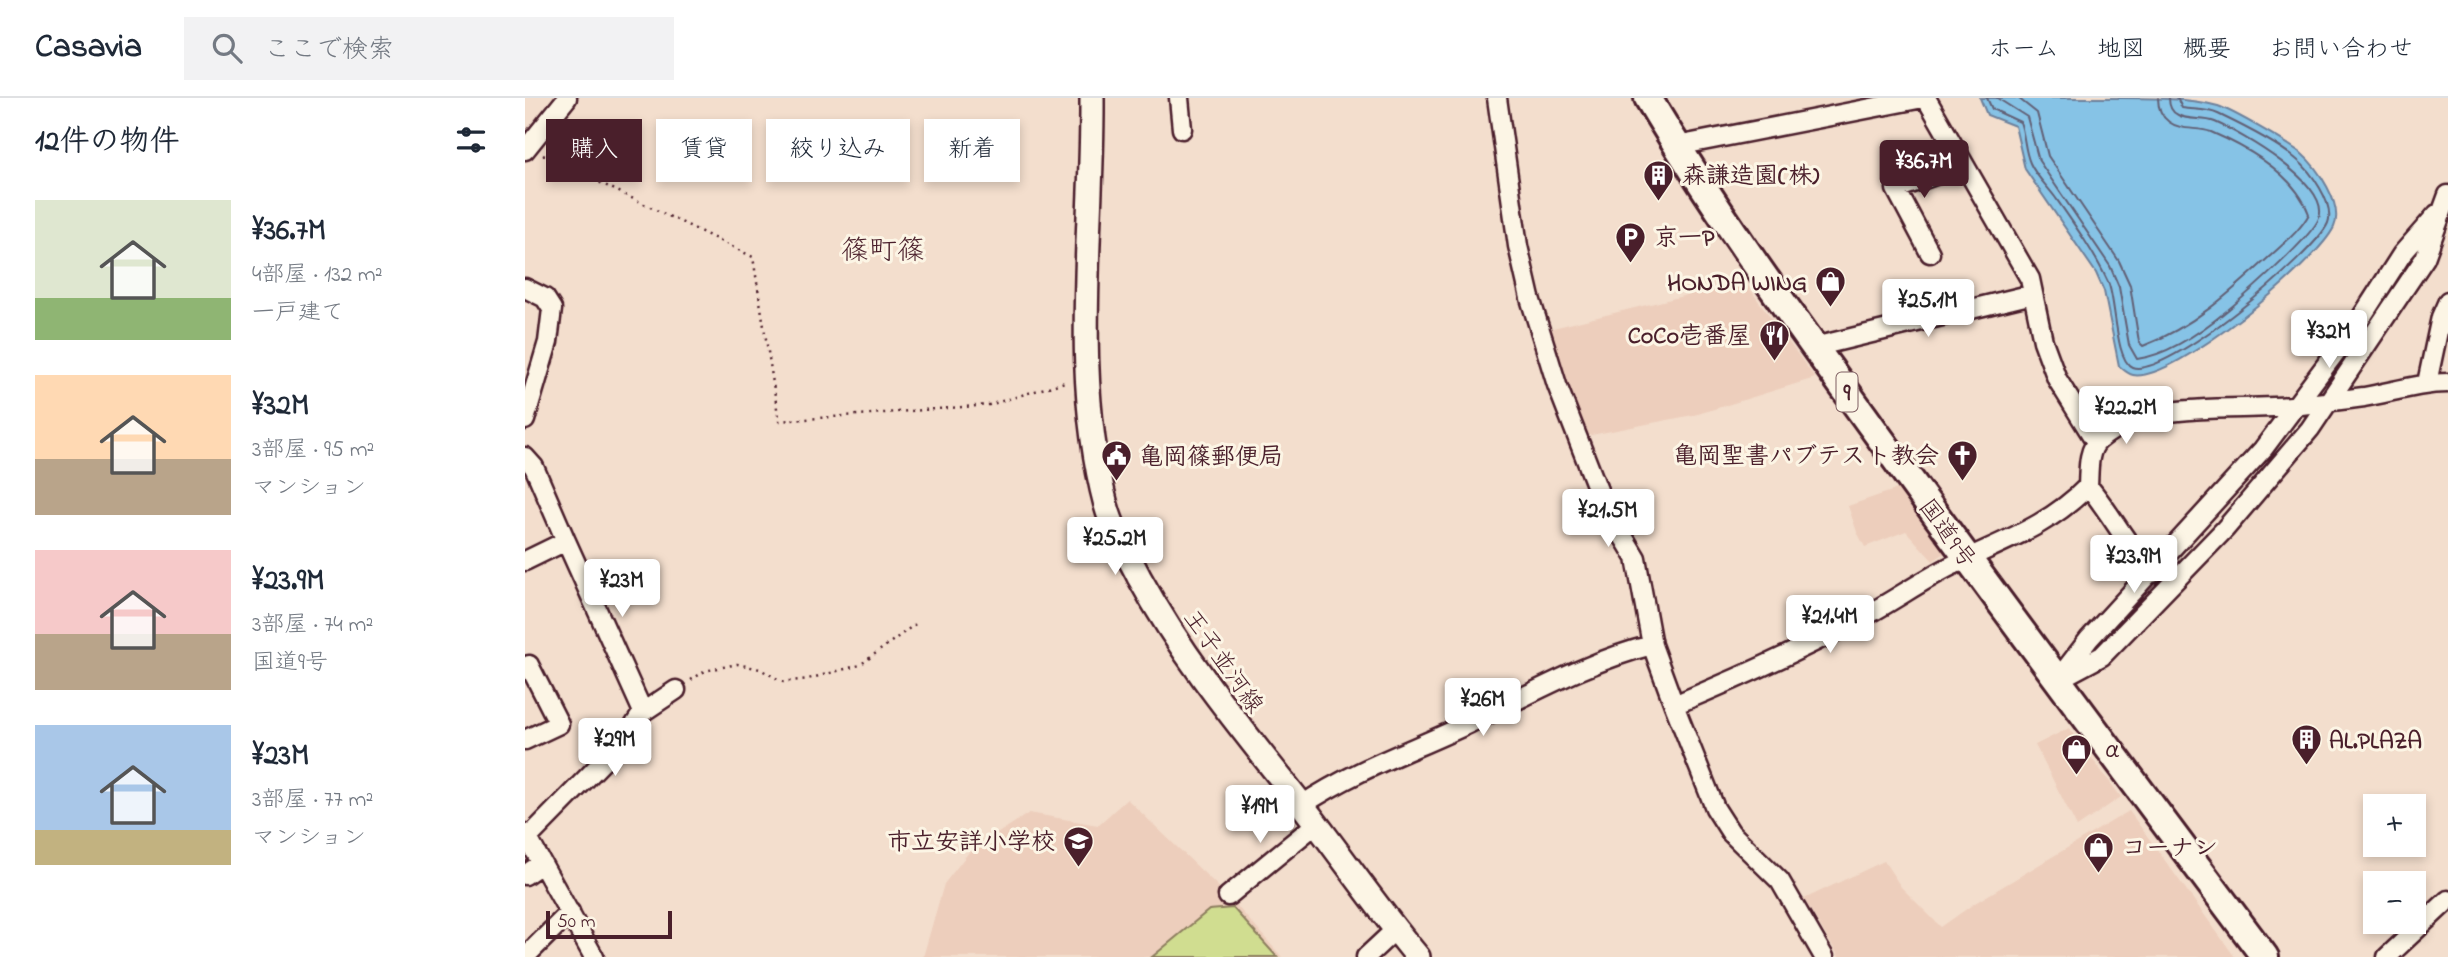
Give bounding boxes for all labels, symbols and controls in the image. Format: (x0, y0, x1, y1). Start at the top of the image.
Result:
search box (184, 17, 674, 80)
text: Casavia (35, 24, 142, 72)
icon: search (208, 29, 246, 67)
text: ここで検索 (264, 32, 394, 70)
text: ホーム (1988, 33, 2059, 68)
text: 地図 (2097, 33, 2145, 68)
text: 概要 (2183, 33, 2231, 68)
text: お問い合わせ (2269, 33, 2413, 68)
chip: 購入 (546, 119, 642, 182)
chip: 賃貸 (656, 119, 752, 182)
chip: 絞り込み (766, 119, 910, 182)
chip: 新着 (924, 119, 1020, 182)
text: 12件の物件 (35, 121, 179, 165)
icon: filters (452, 121, 490, 159)
pin: ¥36.7M (1867, 140, 1981, 200)
text: ¥36.7M (1896, 146, 1952, 179)
building icon: 森謙造園(株) (1642, 158, 1676, 202)
place label: 森謙造園(株) (1682, 160, 1819, 195)
text: ¥36.7M (252, 210, 326, 254)
parking icon: 京一P (1614, 220, 1648, 264)
place label: 京一P (1654, 222, 1715, 257)
icon: home (91, 228, 175, 312)
district label: 篠町篠 (841, 232, 925, 273)
text: 4部屋 · 132 m² (252, 259, 383, 292)
shop icon: HONDA WING (1813, 265, 1847, 309)
place label: HONDA WING (1667, 267, 1807, 302)
pin: ¥25.1M (1871, 280, 1985, 339)
text: ¥25.1M (1898, 285, 1958, 318)
text: 一戸建て (252, 297, 344, 330)
pin: ¥32M (2288, 310, 2370, 370)
text: ¥32M (2307, 316, 2351, 349)
restaurant icon: CoCo壱番屋 (1757, 318, 1791, 362)
place label: CoCo壱番屋 (1628, 320, 1751, 355)
road number: 9 (1837, 372, 1857, 412)
text: ¥32M (252, 385, 309, 429)
pin: ¥22.2M (2069, 386, 2183, 446)
text: ¥22.2M (2095, 392, 2157, 425)
icon: home (91, 403, 175, 487)
text: 3部屋 · 95 m² (252, 434, 374, 467)
church icon: 亀岡聖書パブテスト教会 (1945, 438, 1979, 482)
public building icon: 亀岡篠郵便局 (1099, 439, 1133, 483)
place label: 亀岡聖書パブテスト教会 (1673, 440, 1939, 475)
place label: 亀岡篠郵便局 (1139, 441, 1283, 476)
text: マンション (252, 472, 366, 505)
pin: ¥21.5M (1551, 490, 1665, 549)
street label: 国道9号 (1909, 492, 1983, 577)
text: ¥21.5M (1578, 495, 1638, 528)
pin: ¥25.2M (1058, 518, 1172, 577)
text: ¥25.2M (1083, 523, 1147, 556)
pin: ¥23.9M (2077, 536, 2191, 595)
text: ¥23.9M (2106, 541, 2162, 574)
text: ¥23.9M (252, 560, 324, 604)
pin: ¥23M (581, 560, 663, 619)
text: ¥23M (600, 565, 644, 598)
icon: home (91, 578, 175, 662)
pin: ¥21.4M (1773, 596, 1887, 655)
text: ¥21.4M (1802, 601, 1858, 634)
street label: 王子並河線 (1173, 603, 1271, 722)
text: 3部屋 · 74 m² (252, 609, 373, 642)
text: 国道9号 (252, 647, 328, 680)
pin: ¥26M (1442, 678, 1524, 738)
text: ¥26M (1461, 684, 1505, 717)
pin: ¥29M (574, 718, 656, 778)
building icon: AL.PLAZA (2289, 723, 2323, 767)
text: ¥29M (594, 724, 636, 757)
place label: AL.PLAZA (2329, 725, 2422, 760)
shop icon: α (2060, 732, 2094, 776)
place label: α (2100, 734, 2124, 769)
text: ¥23M (252, 735, 309, 779)
icon: home (91, 753, 175, 837)
text: 3部屋 · 77 m² (252, 784, 373, 817)
pin: ¥19M (1219, 786, 1301, 845)
text: ¥19M (1241, 791, 1279, 824)
map controls (2363, 794, 2426, 934)
button: + (2363, 794, 2426, 857)
text: マンション (252, 822, 366, 855)
school or university icon: 市立安詳小学校 (1061, 824, 1095, 868)
place label: 市立安詳小学校 (887, 826, 1055, 861)
shop icon: コーナン (2082, 830, 2116, 874)
place label: コーナン (2122, 832, 2218, 867)
button: − (2363, 871, 2426, 934)
scale bar (546, 908, 672, 940)
text: 50 m (557, 909, 596, 936)

